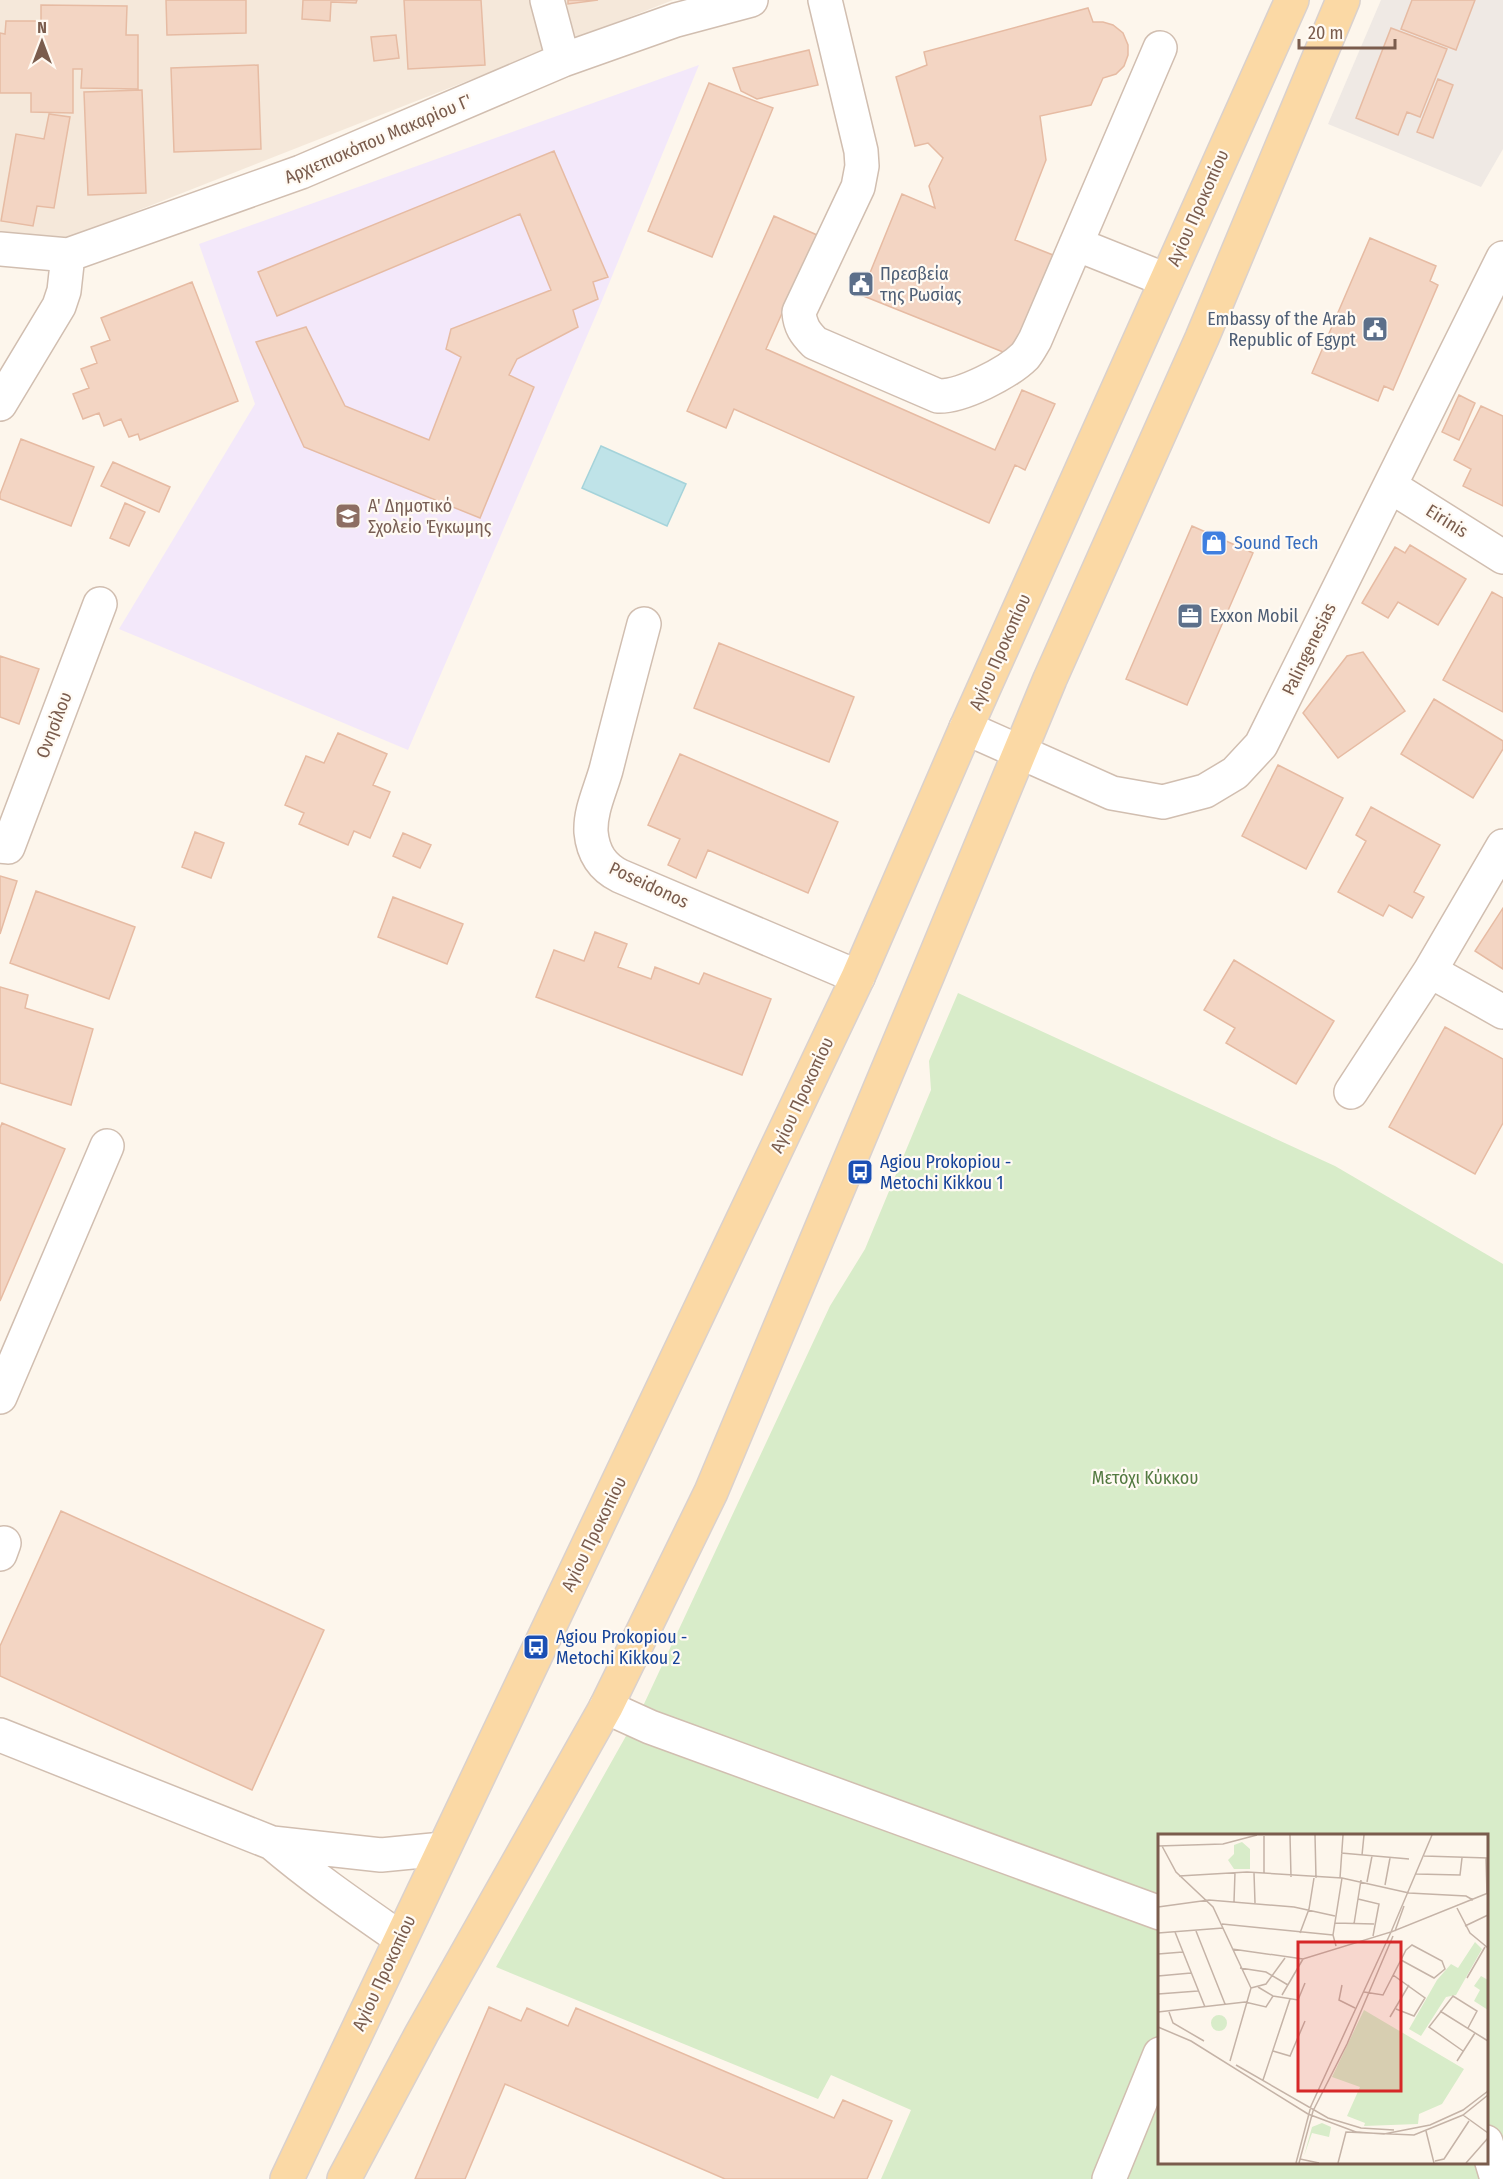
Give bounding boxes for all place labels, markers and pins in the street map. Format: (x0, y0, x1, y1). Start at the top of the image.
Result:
place label: Πρεσβεία της Ρωσίας (879, 263, 962, 306)
public building icon: Πρεσβεία της Ρωσίας (846, 269, 876, 299)
place label: Embassy of the Arab Republic of Egypt (1207, 308, 1356, 351)
public building icon: Embassy of the Arab Republic of Egypt (1360, 314, 1390, 344)
place label: Α' Δημοτικό Σχολείο Έγκωμης (368, 495, 492, 538)
school or university icon: Α' Δημοτικό Σχολείο Έγκωμης (333, 501, 363, 531)
shop icon: Sound Tech (1199, 528, 1229, 558)
place label: Sound Tech (1234, 532, 1319, 554)
office icon: Exxon Mobil (1175, 601, 1205, 631)
place label: Exxon Mobil (1210, 605, 1299, 627)
place label: Agiou Prokopiou - Metochi Kikkou 1 (880, 1151, 1011, 1194)
bus stop icon: Agiou Prokopiou - Metochi Kikkou 1 (845, 1157, 875, 1187)
place label: Agiou Prokopiou - Metochi Kikkou 2 (556, 1626, 687, 1669)
bus stop icon: Agiou Prokopiou - Metochi Kikkou 2 (521, 1632, 551, 1662)

